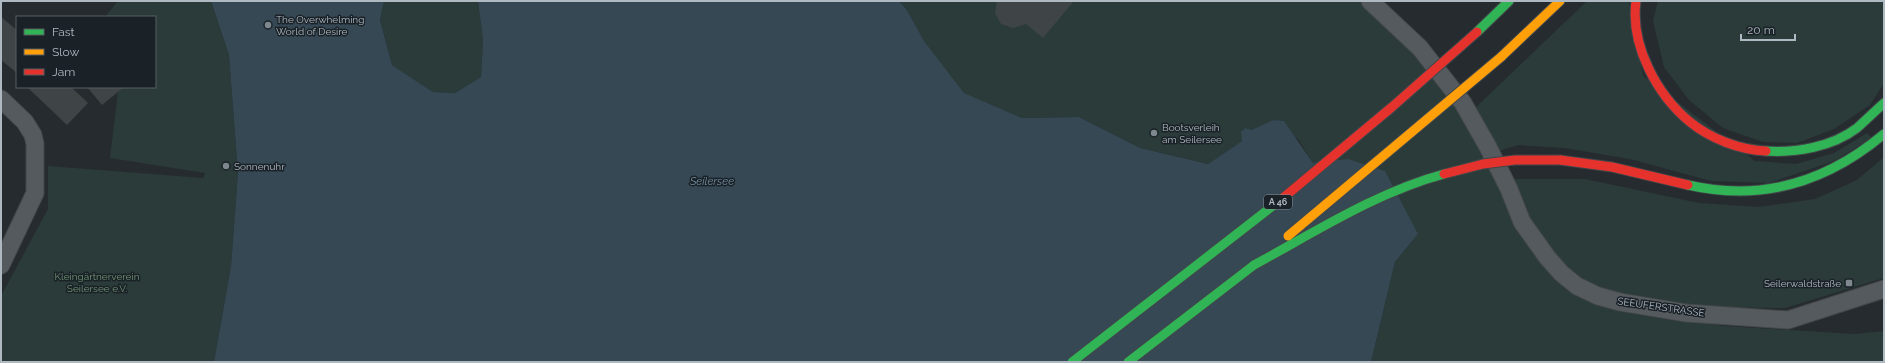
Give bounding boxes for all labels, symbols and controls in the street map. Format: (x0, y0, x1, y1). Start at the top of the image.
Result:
place label: The Overwhelming World of Desire (276, 14, 364, 37)
legend (16, 16, 156, 88)
scale bar (1741, 16, 1795, 42)
marker: The Overwhelming World of Desire (263, 20, 273, 30)
text: 20 m (1747, 23, 1775, 37)
text: Fast (52, 25, 75, 39)
text: Slow (52, 45, 79, 59)
text: Jam (52, 65, 75, 79)
place label: Bootsverleih am Seilersee (1162, 122, 1222, 145)
marker: Bootsverleih am Seilersee (1149, 128, 1159, 138)
marker: Sonnenuhr (221, 161, 231, 171)
place label: Sonnenuhr (234, 161, 285, 172)
water label: Seilersee (689, 175, 734, 188)
road number: A 46 (1264, 195, 1292, 209)
park label: Kleingärtnerverein Seilersee e.V. (55, 271, 140, 294)
place label: Seilerwaldstraße (1764, 278, 1841, 289)
marker: Seilerwaldstraße (1844, 278, 1854, 288)
street label: SEEUFERSTRASSE (1617, 295, 1705, 319)

